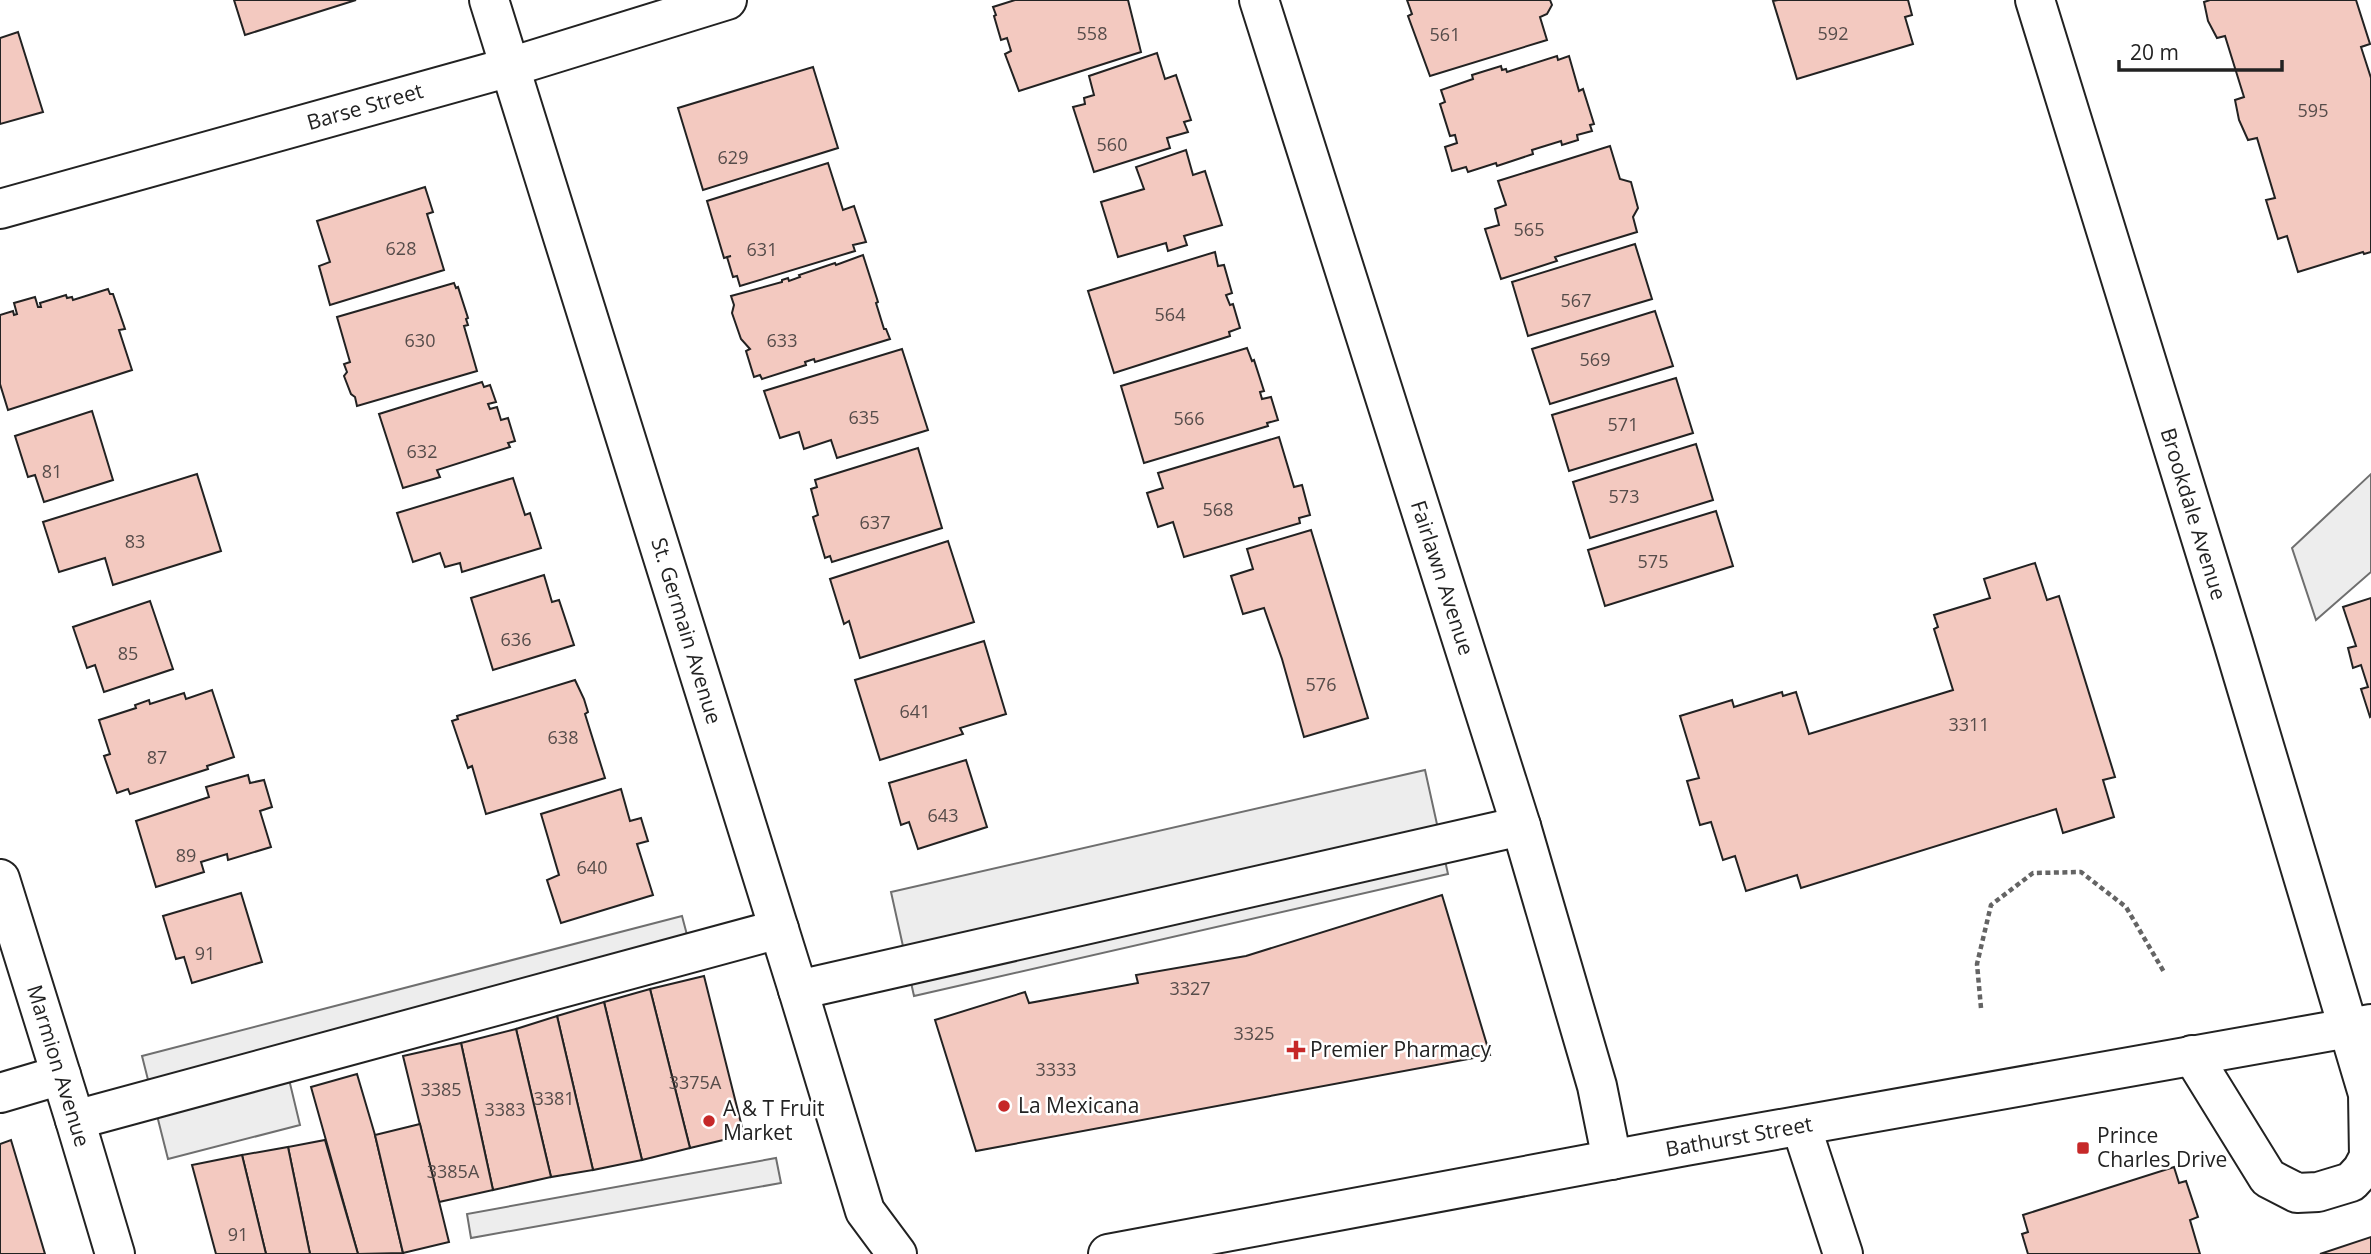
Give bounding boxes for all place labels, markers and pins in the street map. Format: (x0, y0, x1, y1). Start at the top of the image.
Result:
place label: Premier Pharmacy (1310, 1035, 1492, 1063)
marker: Premier Pharmacy (1288, 1042, 1304, 1058)
place label: La Mexicana (1018, 1091, 1139, 1119)
place label: A & T Fruit Market (723, 1094, 825, 1146)
marker: La Mexicana (996, 1098, 1012, 1114)
marker: A & T Fruit Market (701, 1113, 717, 1129)
place label: Prince Charles Drive (2097, 1121, 2227, 1173)
marker: Prince Charles Drive (2075, 1140, 2091, 1156)

